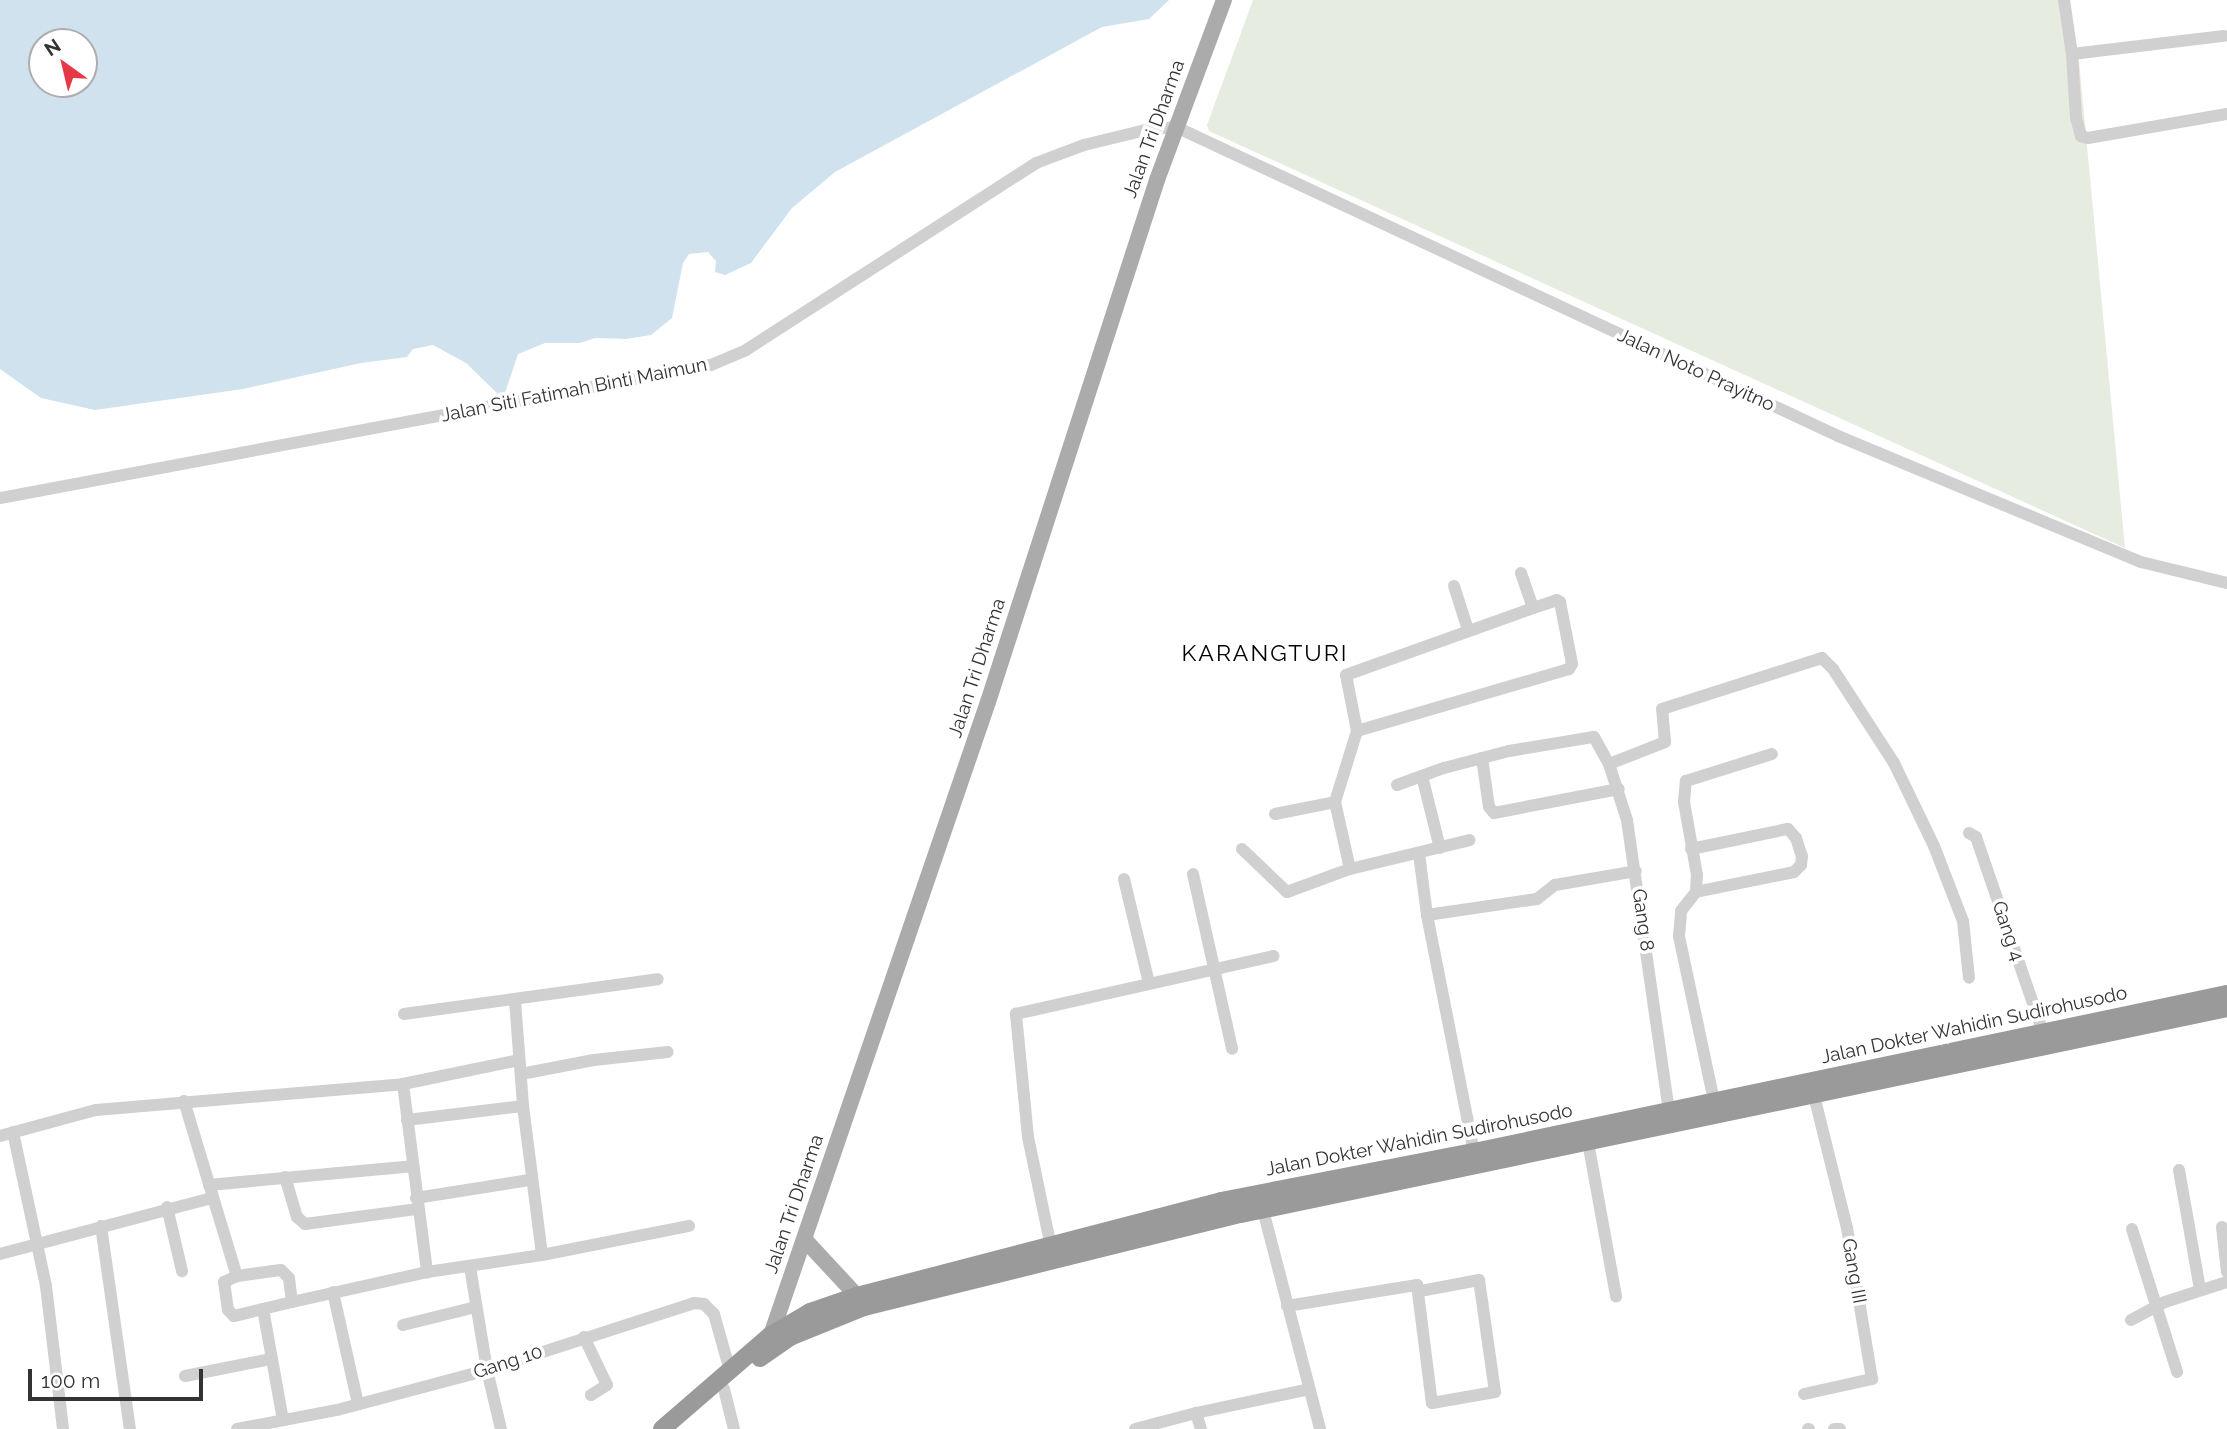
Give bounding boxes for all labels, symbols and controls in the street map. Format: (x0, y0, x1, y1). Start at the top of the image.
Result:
north arrow (28, 28, 98, 98)
text: N (40, 34, 65, 60)
street label: Jalan Tri Dharma (1118, 57, 1190, 201)
street label: Jalan Noto Prayitno (1614, 324, 1778, 416)
street label: Jalan Siti Fatimah Binti Maimun (439, 353, 709, 427)
street label: Jalan Tri Dharma (944, 595, 1010, 741)
district label: KARANGTURI (1183, 639, 1347, 667)
street label: Gang 8 (1627, 887, 1659, 953)
street label: Gang 4 (1987, 898, 2029, 964)
street label: Jalan Dokter Wahidin Sudirohusodo (1818, 981, 2130, 1069)
street label: Jalan Dokter Wahidin Sudirohusodo (1263, 1099, 1575, 1181)
street label: Jalan Tri Dharma (759, 1131, 829, 1277)
street label: Gang III (1837, 1237, 1871, 1305)
street label: Gang 10 (471, 1340, 545, 1384)
scale bar (32, 1356, 206, 1400)
text: 100 m (41, 1368, 100, 1393)

